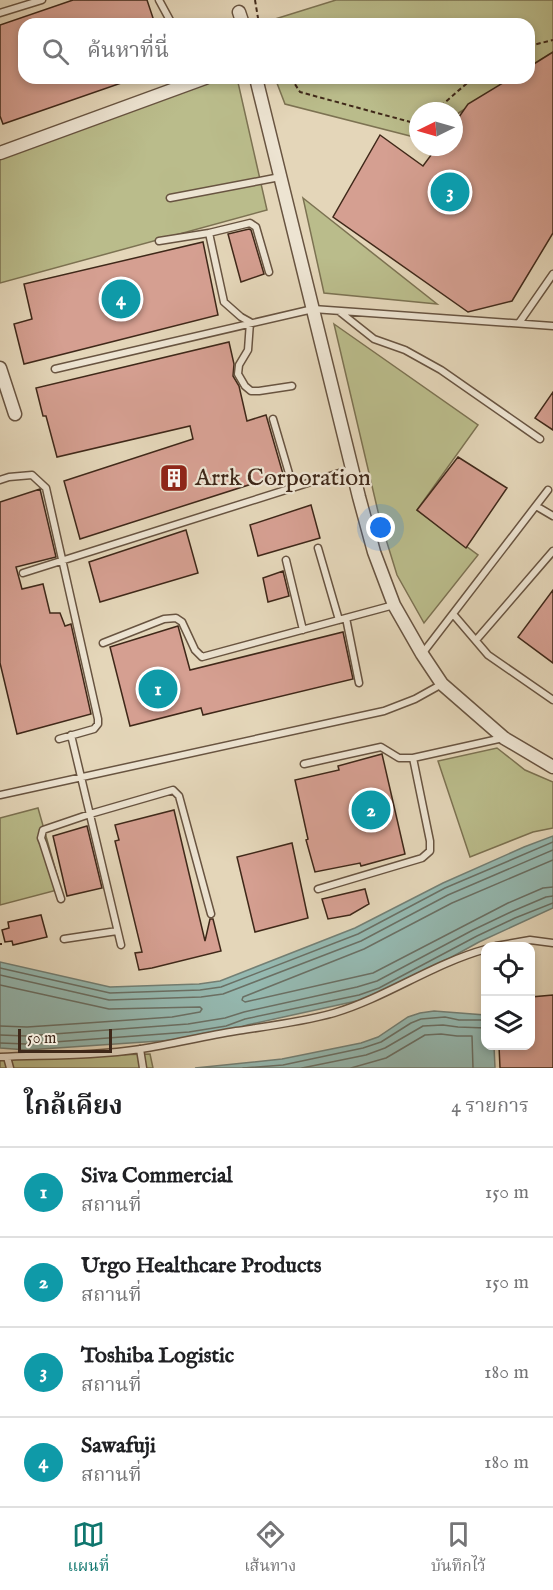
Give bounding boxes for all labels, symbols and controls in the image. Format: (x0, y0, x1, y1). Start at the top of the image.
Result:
search box (18, 18, 535, 84)
icon: search (39, 35, 72, 68)
text: ค้นหาที่นี่ (87, 37, 169, 65)
north arrow (409, 102, 463, 156)
pin: 3 (430, 170, 470, 214)
pin: 4 (102, 276, 140, 322)
building icon: Arrk Corporation (158, 462, 190, 494)
place label: Arrk Corporation (194, 463, 371, 494)
your location (366, 513, 395, 542)
pin: 1 (138, 666, 178, 712)
pin: 2 (352, 788, 391, 832)
map controls (481, 942, 535, 1050)
button: locate (481, 942, 535, 996)
button: layers (481, 996, 535, 1050)
scale bar (18, 1026, 112, 1054)
text: 50 m (27, 1029, 56, 1049)
text: ใกล้เคียง (24, 1090, 123, 1123)
text: 4 รายการ (451, 1094, 529, 1119)
text: Siva Commercial (81, 1162, 233, 1190)
text: 1 (40, 1180, 47, 1205)
text: 150 m (485, 1180, 529, 1205)
text: สถานที่ (81, 1193, 142, 1218)
text: Urgo Healthcare Products (81, 1252, 322, 1280)
text: 2 (39, 1270, 48, 1295)
text: 150 m (485, 1270, 529, 1295)
text: สถานที่ (81, 1283, 142, 1308)
text: Toshiba Logistic (81, 1342, 234, 1370)
text: 3 (40, 1360, 47, 1385)
text: 180 m (484, 1360, 529, 1385)
text: สถานที่ (81, 1373, 142, 1398)
text: Sawafuji (81, 1432, 156, 1460)
text: 4 (39, 1450, 48, 1475)
text: 180 m (484, 1450, 529, 1475)
text: สถานที่ (81, 1463, 142, 1488)
tab: แผนที่ (67, 1518, 109, 1580)
tab: เส้นทาง (244, 1518, 296, 1580)
tab: บันทึกไว้ (431, 1518, 486, 1580)

